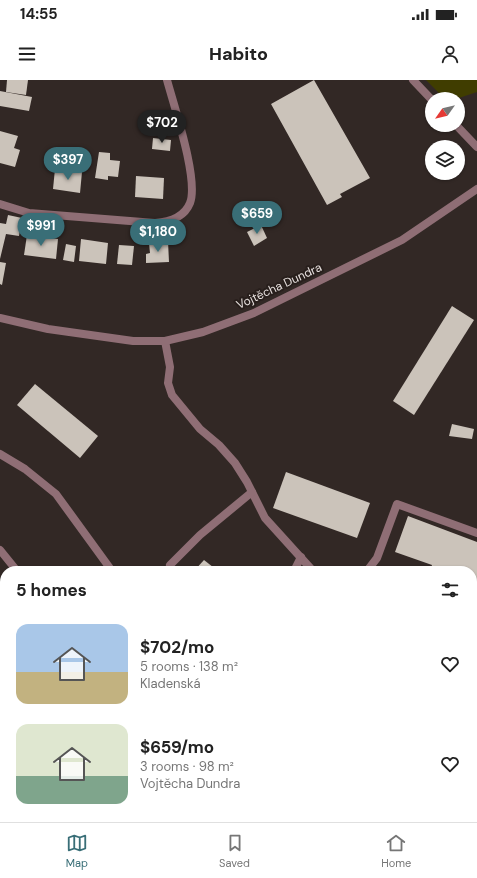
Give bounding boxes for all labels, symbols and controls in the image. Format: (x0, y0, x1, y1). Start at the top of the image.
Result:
text: 14:55 (20, 4, 58, 24)
text: Habito (209, 42, 268, 66)
icon: menu (16, 43, 38, 65)
icon: person (439, 43, 461, 65)
north arrow (425, 92, 465, 132)
map controls (425, 92, 465, 180)
pin: $702 (138, 110, 186, 144)
text: $702 (146, 114, 178, 131)
button: layers (425, 140, 465, 180)
pin: $397 (44, 147, 92, 181)
text: $397 (53, 151, 83, 168)
pin: $659 (233, 201, 281, 235)
text: $659 (241, 205, 273, 222)
pin: $991 (17, 213, 65, 247)
text: $991 (26, 217, 56, 234)
pin: $1,180 (125, 219, 191, 253)
text: $1,180 (139, 223, 177, 240)
street label: Vojtěcha Dundra (234, 259, 324, 313)
text: 5 homes (16, 579, 87, 601)
icon: filters (439, 579, 461, 601)
text: $702/mo (140, 636, 214, 658)
icon: home (48, 640, 96, 688)
icon: heart (439, 653, 461, 675)
text: 5 rooms · 138 m² (140, 658, 238, 675)
text: Kladenská (140, 675, 201, 692)
text: $659/mo (140, 736, 214, 758)
icon: home (48, 740, 96, 788)
icon: heart (439, 753, 461, 775)
text: 3 rooms · 98 m² (140, 758, 234, 775)
text: Vojtěcha Dundra (140, 775, 240, 792)
tab: Map (66, 832, 88, 870)
tab: Saved (219, 832, 250, 870)
tab: Home (381, 832, 411, 870)

